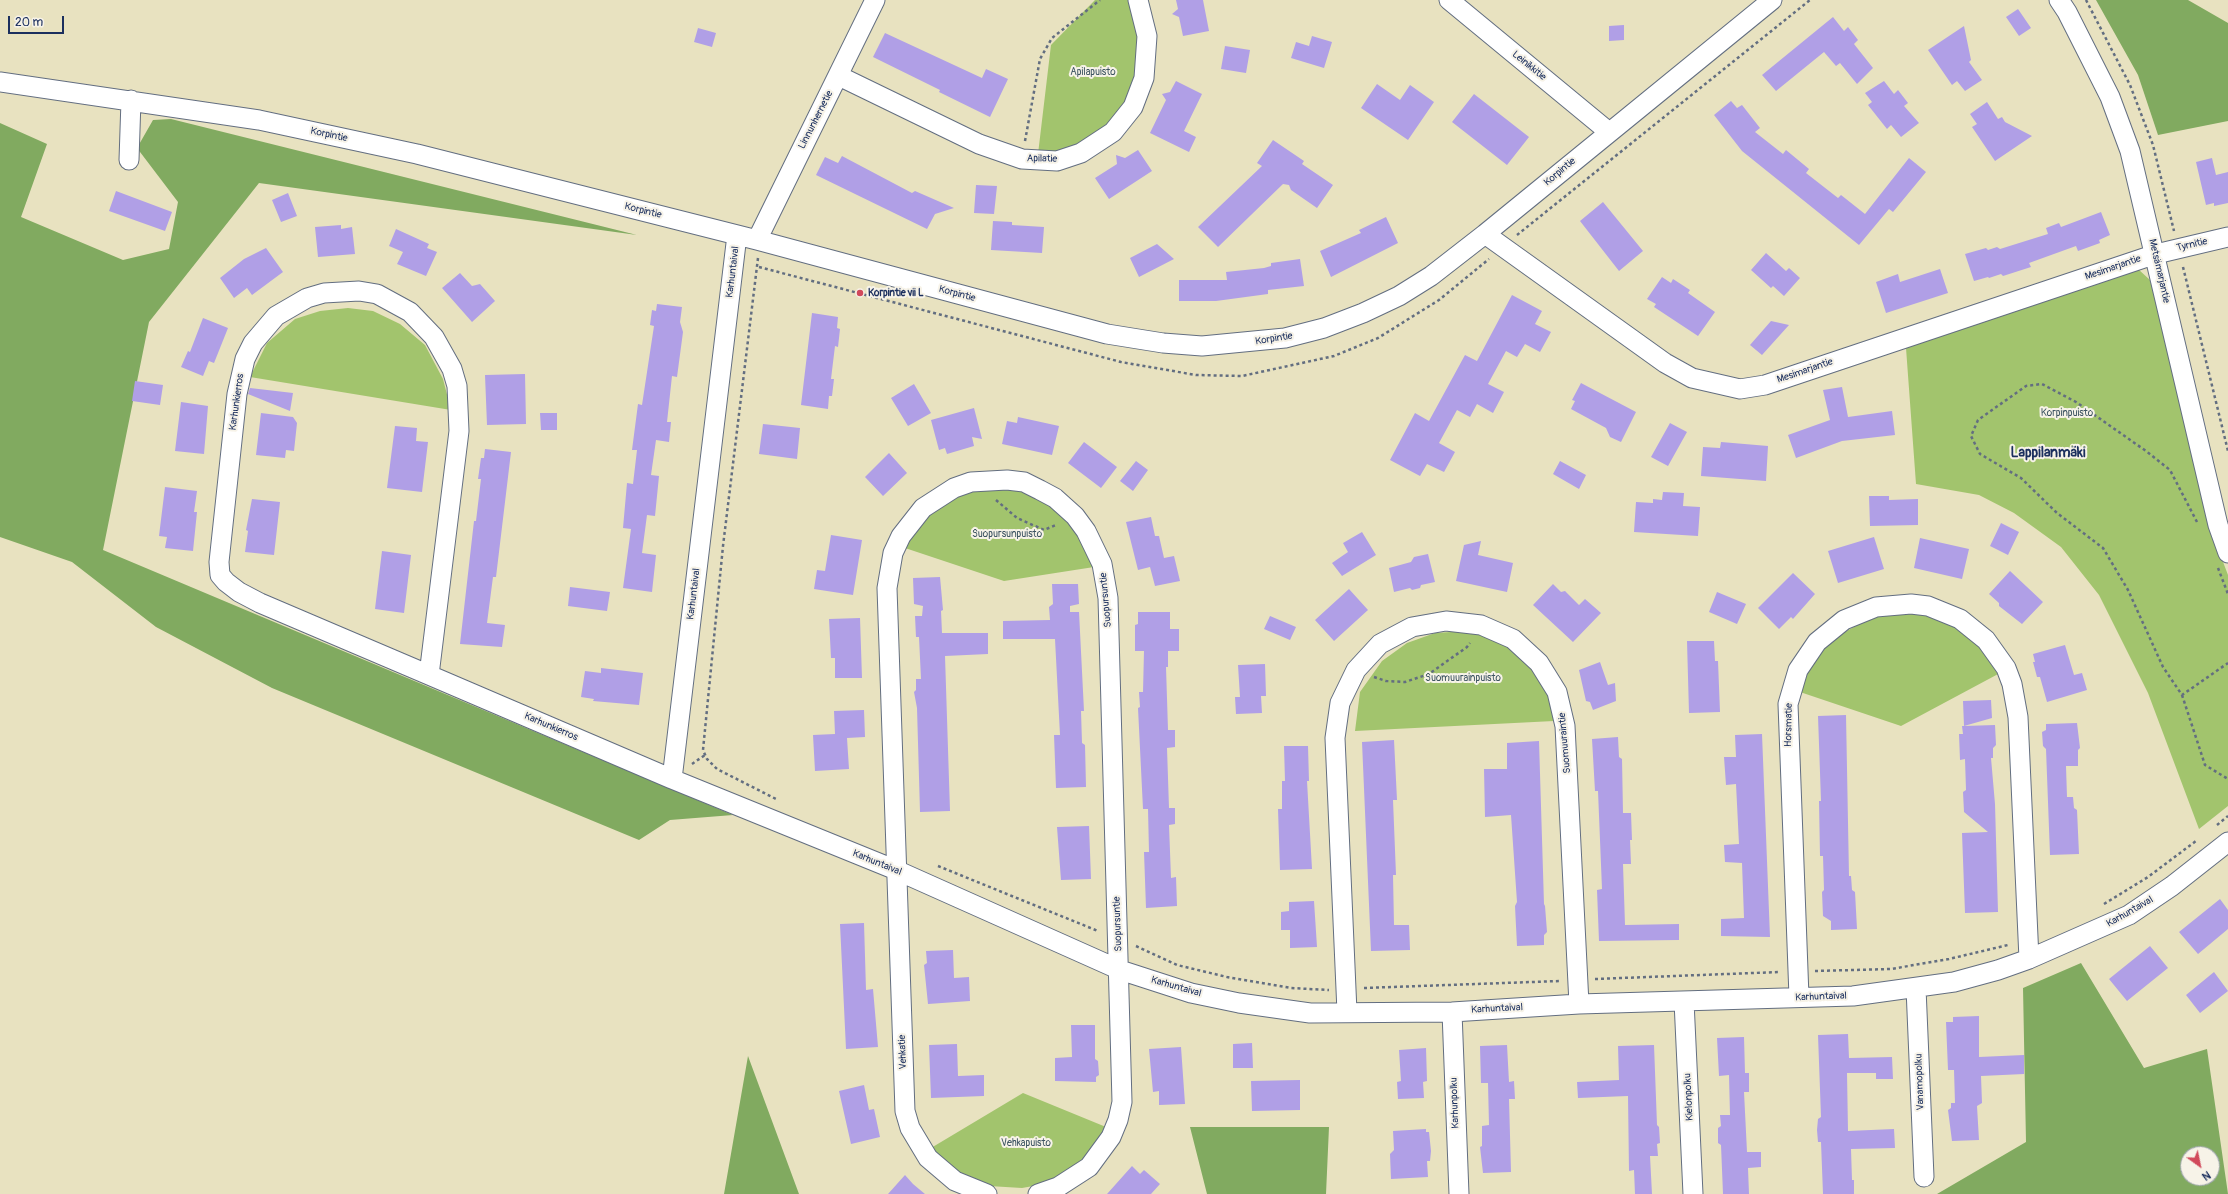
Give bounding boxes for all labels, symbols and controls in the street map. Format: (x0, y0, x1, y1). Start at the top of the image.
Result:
scale bar (10, 8, 66, 34)
text: 20 m (15, 15, 43, 30)
street label: Leinikkitie (1509, 49, 1549, 83)
park label: Apilapuisto (1070, 66, 1116, 78)
street label: Linnunhernetie (796, 89, 836, 151)
street label: Korpintie (309, 125, 349, 145)
street label: Apilatie (1027, 153, 1057, 165)
street label: Korpintie (1542, 155, 1578, 189)
street label: Korpintie (623, 201, 663, 221)
street label: Tyrnitie (2175, 236, 2209, 254)
street label: Metsämarjantie (2146, 238, 2172, 304)
street label: Karhuntaival (724, 246, 742, 298)
street label: Mesimarjantie (2084, 253, 2142, 283)
street label: Korpintie (937, 283, 977, 305)
place label: Korpintie vii L (868, 287, 924, 299)
marker: Korpintie vii L (855, 288, 865, 298)
street label: Korpintie (1254, 330, 1294, 348)
street label: Mesimarjantie (1776, 356, 1834, 386)
street label: Karhunkierros (227, 373, 247, 431)
park label: Korpinpuisto (2041, 407, 2093, 419)
district label: Lappilanmäki (2011, 445, 2085, 461)
park label: Suopursunpuisto (972, 528, 1042, 540)
street label: Karhuntaival (685, 568, 703, 620)
street label: Suopursuntie (1098, 572, 1114, 628)
park label: Suomuurainpuisto (1425, 672, 1501, 684)
street label: Horsmatie (1783, 703, 1795, 747)
street label: Karhunkierros (522, 710, 580, 744)
street label: Suomuuraintie (1556, 712, 1574, 774)
street label: Karhuntaival (851, 848, 903, 878)
street label: Karhuntaival (2105, 894, 2155, 930)
street label: Suopursuntie (1111, 896, 1125, 952)
street label: Karhuntaival (1149, 974, 1203, 1000)
street label: Karhuntaival (1795, 990, 1847, 1004)
street label: Karhuntaival (1471, 1002, 1523, 1016)
street label: Vehkatie (896, 1034, 910, 1070)
street label: Vanamopolku (1913, 1053, 1927, 1111)
street label: Kielonpolku (1682, 1073, 1696, 1121)
street label: Karhunpolku (1448, 1077, 1462, 1129)
park label: Vehkapuisto (1001, 1137, 1051, 1149)
north arrow (2180, 1146, 2220, 1186)
text: N (2200, 1168, 2213, 1183)

